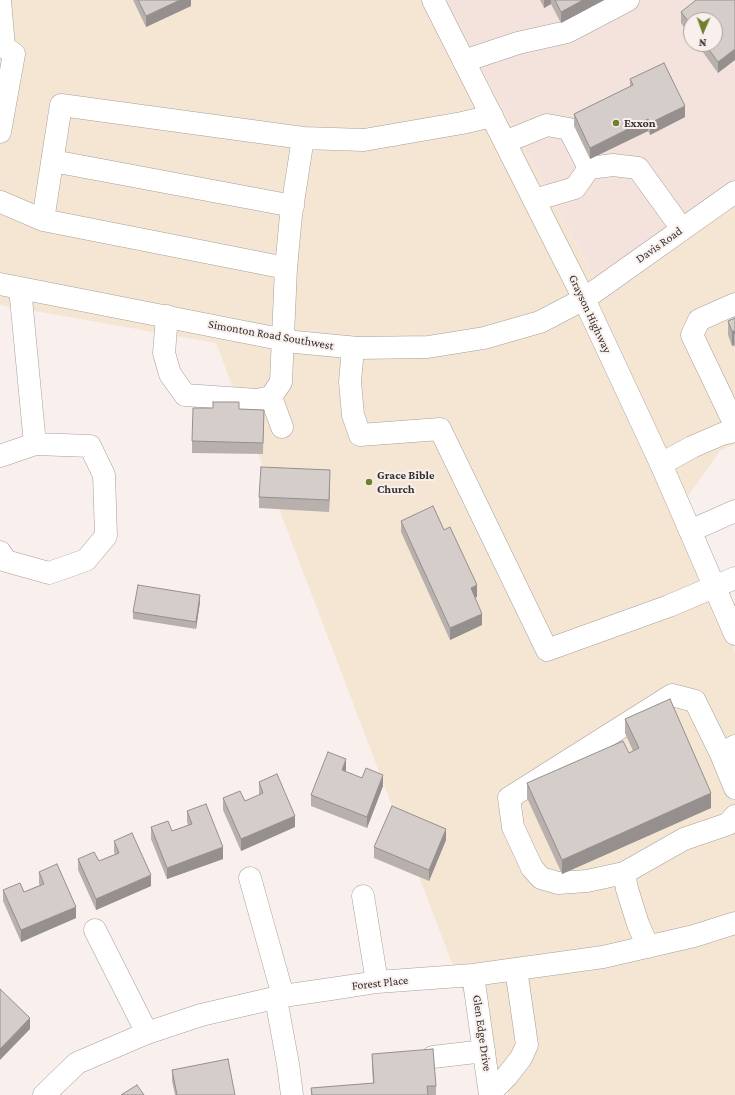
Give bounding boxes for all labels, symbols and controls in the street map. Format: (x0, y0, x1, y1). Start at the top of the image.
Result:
north arrow (683, 12, 723, 52)
text: N (699, 37, 707, 49)
place label: Exxon (624, 116, 656, 130)
marker: Exxon (611, 118, 621, 128)
street label: Davis Road (633, 224, 685, 266)
street label: Grayson Highway (566, 272, 614, 356)
street label: Simonton Road Southwest (207, 317, 335, 353)
place label: Grace Bible Church (377, 468, 434, 496)
marker: Grace Bible Church (364, 477, 374, 487)
street label: Forest Place (351, 973, 409, 993)
street label: Glen Edge Drive (470, 994, 494, 1072)

